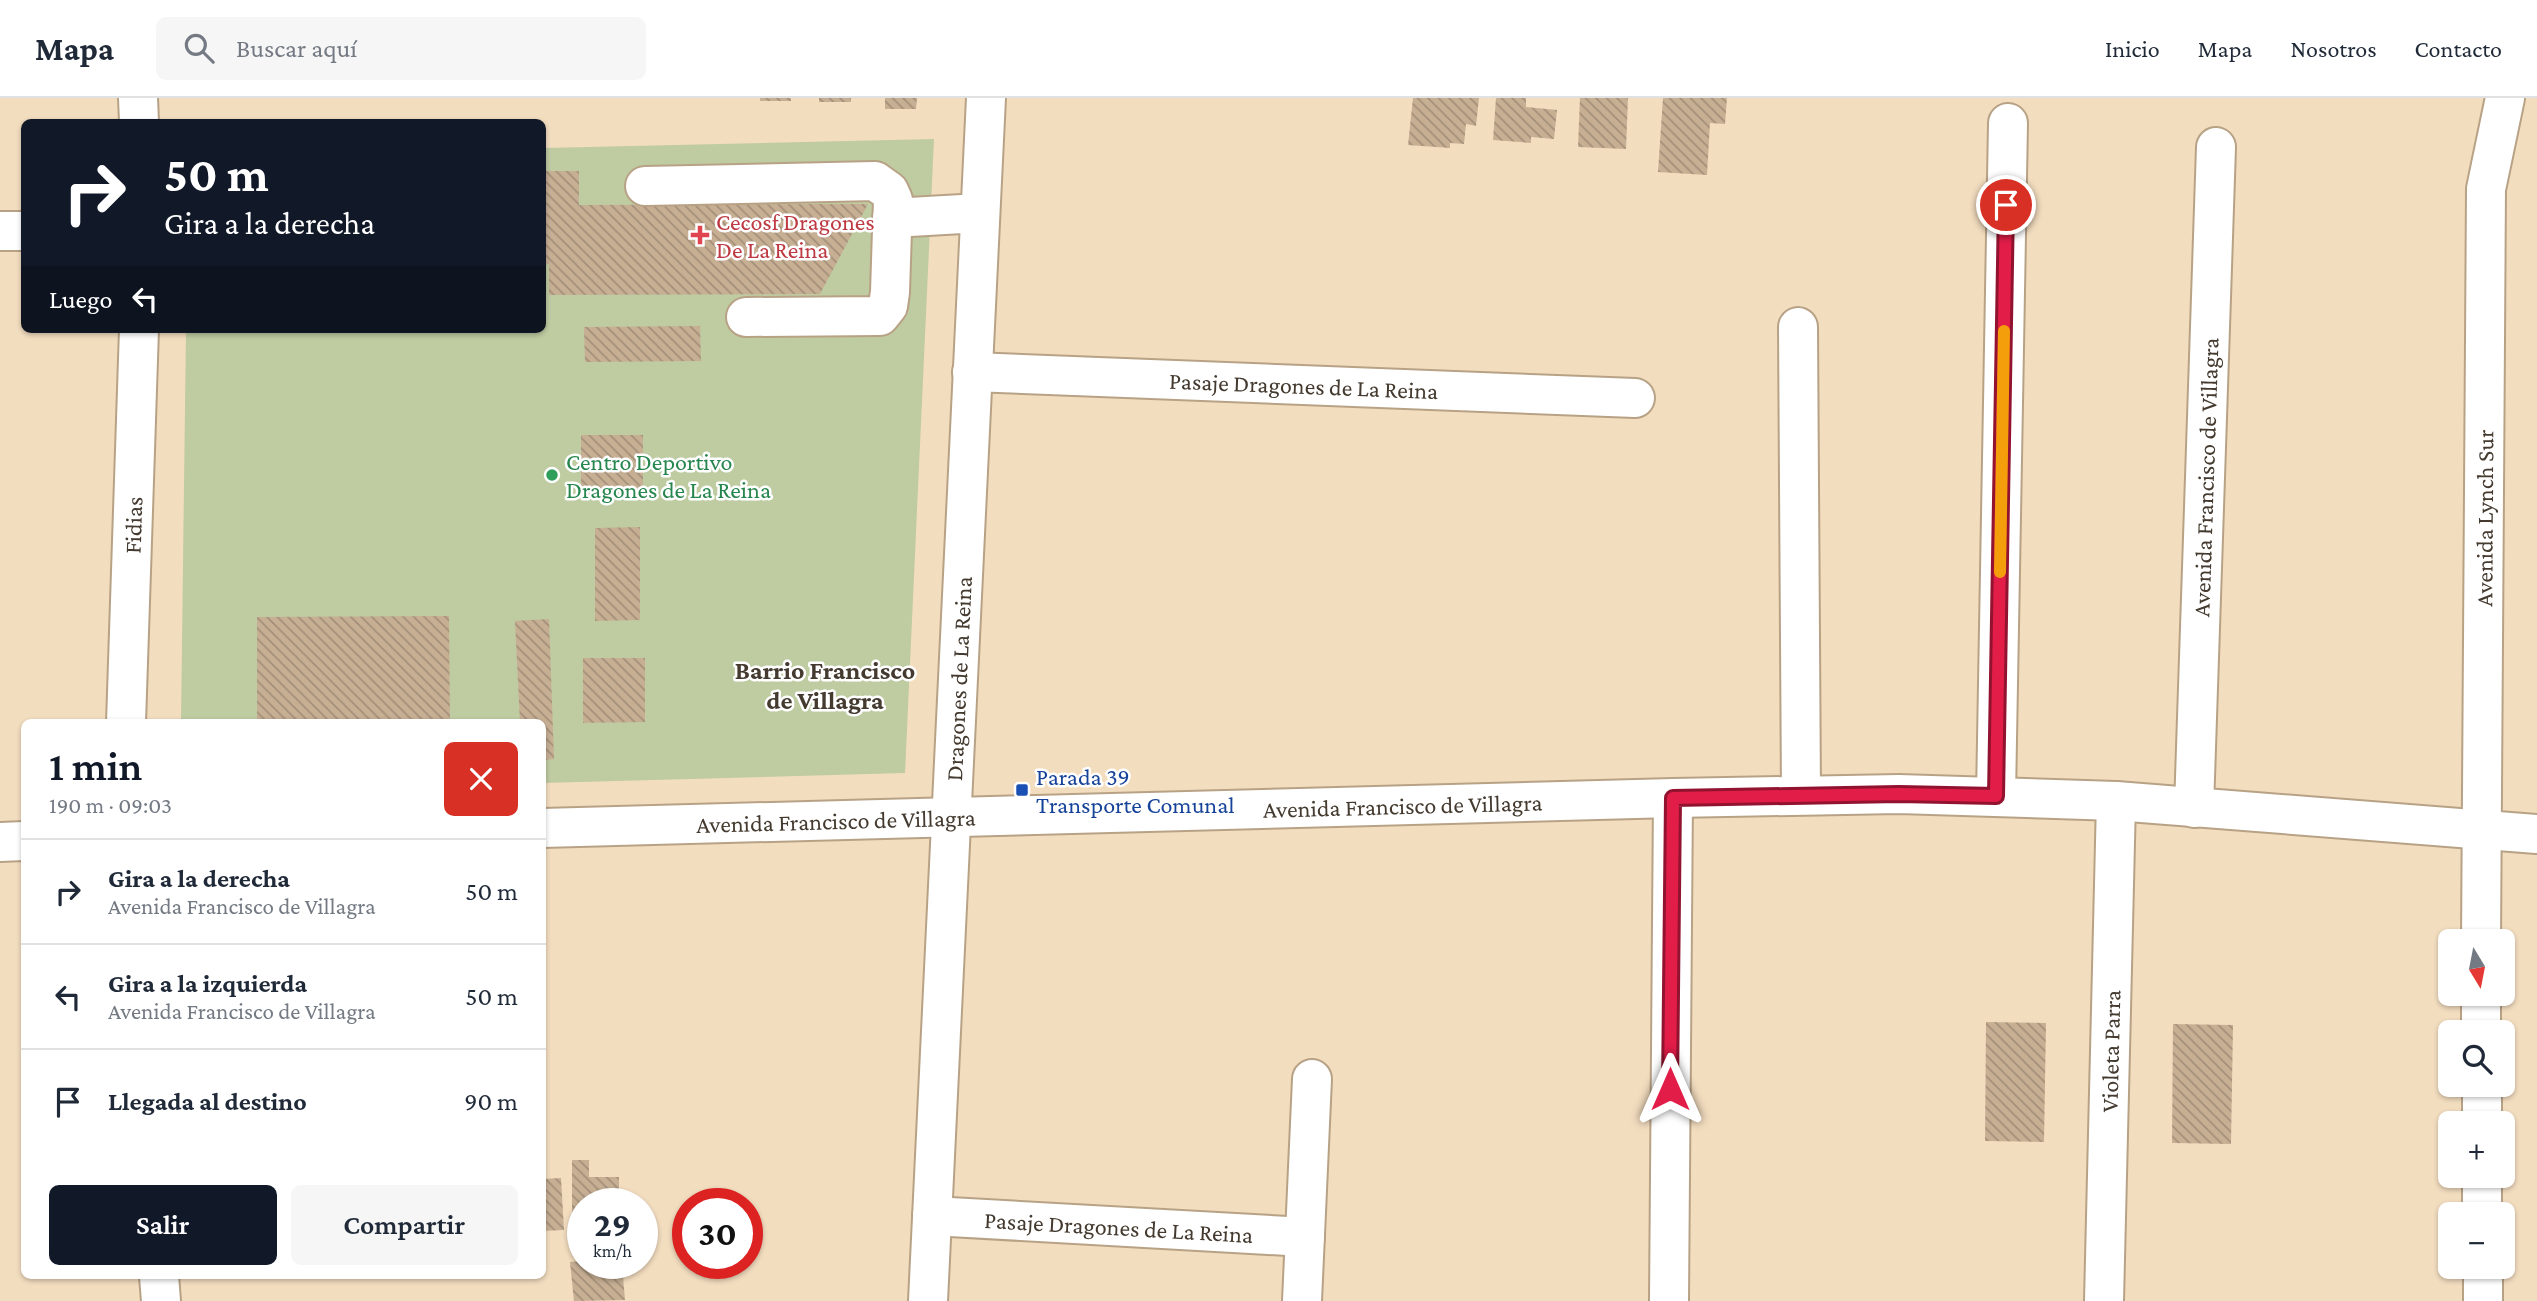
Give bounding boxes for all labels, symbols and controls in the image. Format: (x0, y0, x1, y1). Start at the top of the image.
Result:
search box (156, 17, 646, 80)
icon: search (180, 29, 218, 67)
text: Mapa (35, 30, 114, 67)
text: Buscar aquí (236, 34, 357, 63)
text: Inicio (2105, 35, 2160, 62)
text: Mapa (2198, 35, 2252, 62)
text: Nosotros (2290, 35, 2377, 62)
text: Contacto (2415, 35, 2502, 62)
icon: right (49, 147, 140, 238)
text: 50 m (164, 147, 269, 202)
pin (1976, 175, 2036, 235)
icon: arrive (1987, 186, 2025, 224)
text: Gira a la derecha (164, 205, 375, 241)
place label: Cecosf Dragones De La Reina (716, 208, 875, 263)
marker: Cecosf Dragones De La Reina (690, 225, 710, 245)
icon: left (126, 280, 164, 318)
text: Luego (49, 285, 112, 314)
street label: Avenida Francisco de Villagra (2187, 337, 2223, 617)
street label: Pasaje Dragones de La Reina (1169, 366, 1439, 404)
street label: Avenida Lynch Sur (2470, 429, 2498, 607)
place label: Centro Deportivo Dragones de La Reina (566, 448, 771, 503)
marker: Centro Deportivo Dragones de La Reina (544, 467, 560, 483)
street label: Fidias (118, 496, 147, 554)
street label: Dragones de La Reina (940, 576, 976, 782)
district label: Barrio Francisco de Villagra (735, 656, 915, 715)
text: 1 min (49, 742, 142, 789)
button: close (444, 742, 518, 816)
place label: Parada 39 Transporte Comunal (1036, 763, 1235, 818)
marker: Parada 39 Transporte Comunal (1014, 782, 1030, 798)
street label: Avenida Francisco de Villagra (1263, 788, 1543, 822)
text: 190 m · 09:03 (49, 792, 172, 818)
street label: Avenida Francisco de Villagra (696, 803, 976, 837)
text: Gira a la derecha (108, 864, 290, 893)
icon: right (49, 873, 87, 911)
text: 50 m (465, 877, 518, 906)
text: Avenida Francisco de Villagra (108, 893, 376, 919)
north arrow (2438, 929, 2515, 1006)
map controls (2438, 929, 2515, 1279)
text: Gira a la izquierda (108, 969, 307, 998)
icon: left (49, 978, 87, 1016)
text: 50 m (465, 982, 518, 1011)
street label: Violeta Parra (2095, 990, 2125, 1113)
text: Avenida Francisco de Villagra (108, 998, 376, 1024)
button: search (2438, 1020, 2515, 1097)
position arrow (1633, 1052, 1707, 1126)
icon: arrive (49, 1083, 87, 1121)
text: Llegada al destino (108, 1087, 307, 1116)
text: 90 m (464, 1087, 518, 1116)
button: + (2438, 1111, 2515, 1188)
button: Salir (49, 1185, 277, 1265)
button: Compartir (291, 1185, 518, 1265)
speed limit sign: 30 (672, 1188, 763, 1279)
button: − (2438, 1202, 2515, 1279)
text: 29 (594, 1205, 631, 1244)
street label: Pasaje Dragones de La Reina (984, 1205, 1254, 1248)
text: km/h (593, 1241, 632, 1261)

